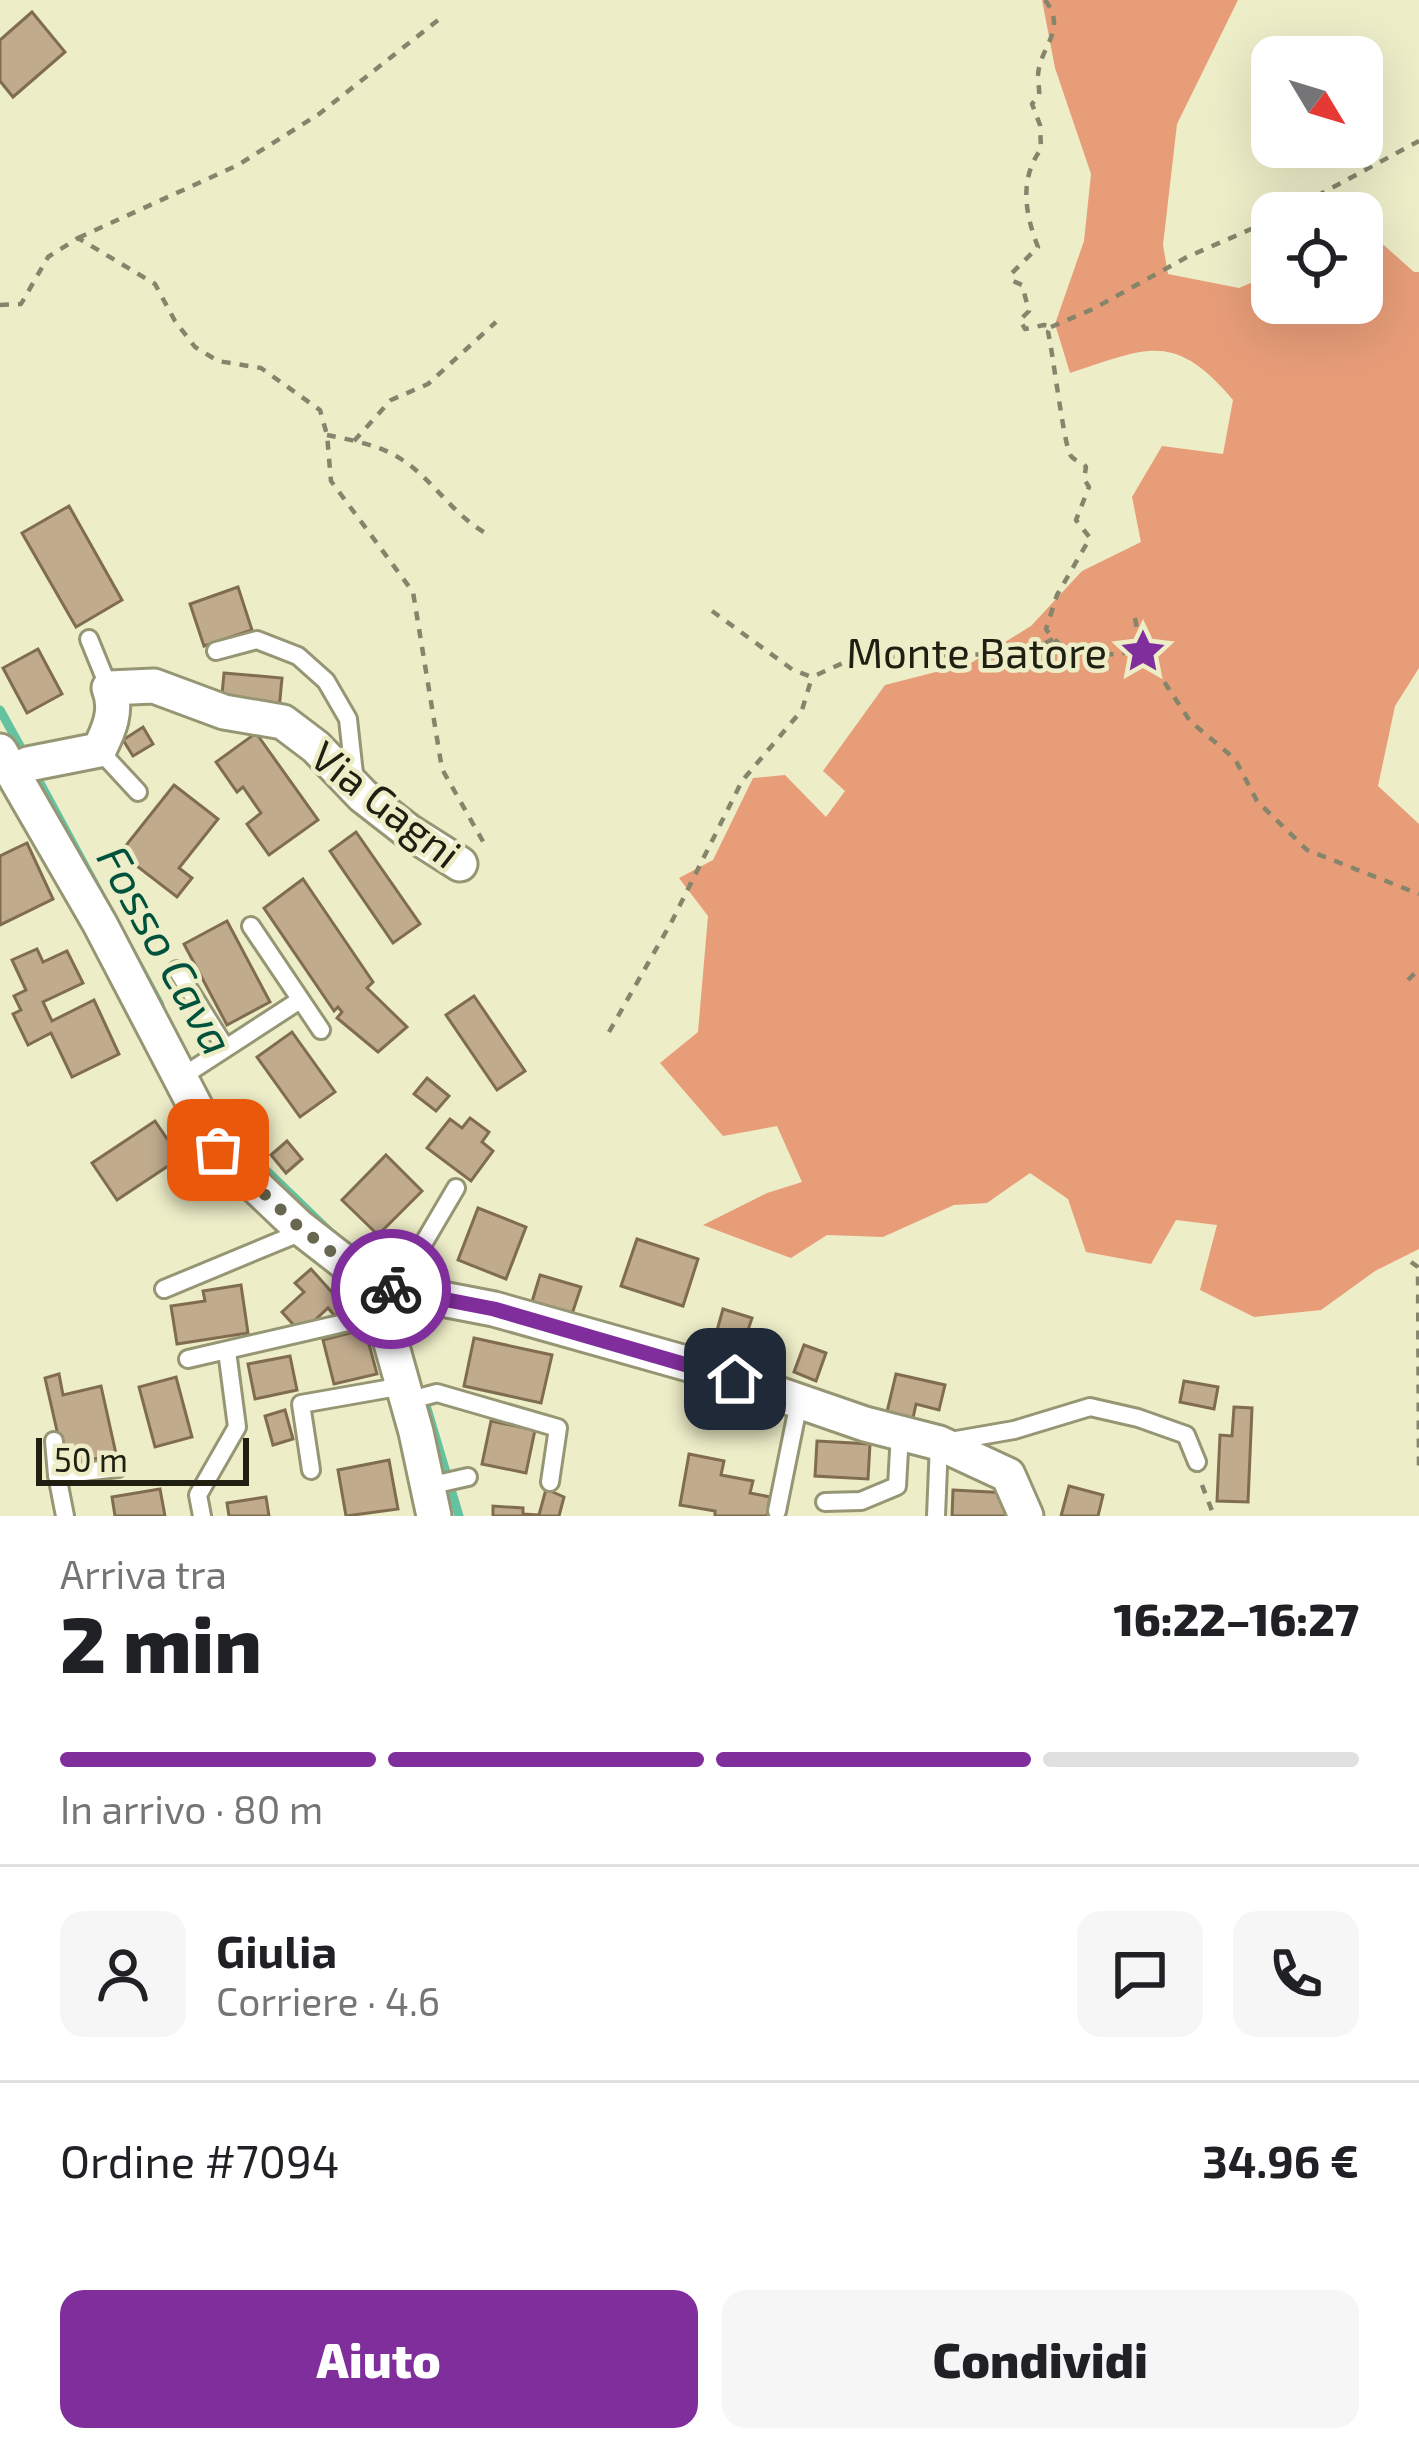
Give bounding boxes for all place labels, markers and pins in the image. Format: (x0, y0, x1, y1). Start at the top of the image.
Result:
place label: Monte Batore (846, 626, 1107, 676)
place icon: Monte Batore (1118, 626, 1168, 676)
pin (167, 1099, 269, 1201)
pin (684, 1328, 786, 1430)

